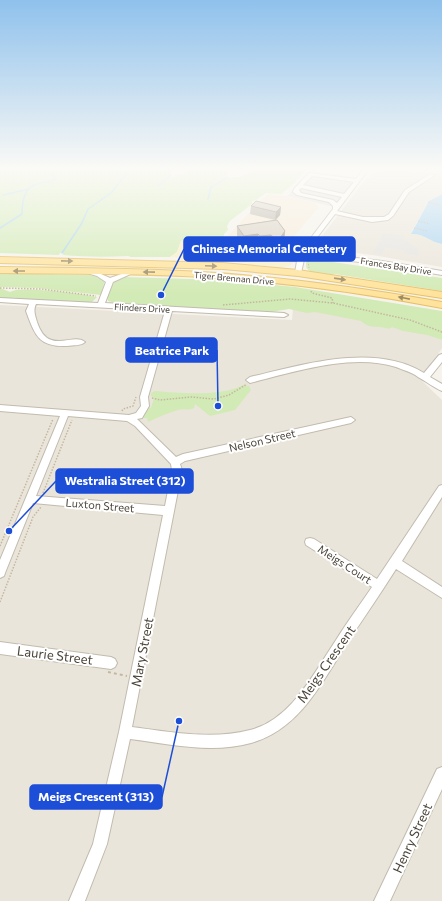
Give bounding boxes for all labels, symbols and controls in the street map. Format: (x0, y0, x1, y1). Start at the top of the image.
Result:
callout: Chinese Memorial Cemetery (184, 237, 355, 261)
text: Chinese Memorial Cemetery (191, 241, 347, 255)
street label: Frances Bay Drive (360, 255, 433, 277)
one-way arrow (61, 258, 73, 265)
one-way arrow (205, 262, 217, 269)
one-way arrow (13, 267, 25, 274)
one-way arrow (142, 269, 155, 275)
street label: Tiger Brennan Drive (193, 269, 275, 287)
one-way arrow (334, 276, 346, 282)
one-way arrow (398, 294, 410, 300)
street label: Flinders Drive (114, 301, 170, 315)
callout: Beatrice Park (126, 338, 217, 362)
text: Beatrice Park (135, 343, 209, 357)
street label: Nelson Street (227, 426, 297, 454)
callout: Westralia Street (312) (56, 469, 193, 493)
text: Westralia Street (312) (65, 473, 186, 487)
street label: Luxton Street (65, 496, 135, 515)
street label: Meigs Court (316, 542, 375, 586)
street label: Mary Street (127, 616, 157, 688)
street label: Meigs Crescent (293, 622, 359, 706)
street label: Laurie Street (16, 642, 94, 668)
callout: Meigs Crescent (313) (30, 785, 162, 809)
text: Meigs Crescent (313) (38, 789, 154, 803)
street label: Henry Street (389, 801, 435, 875)

